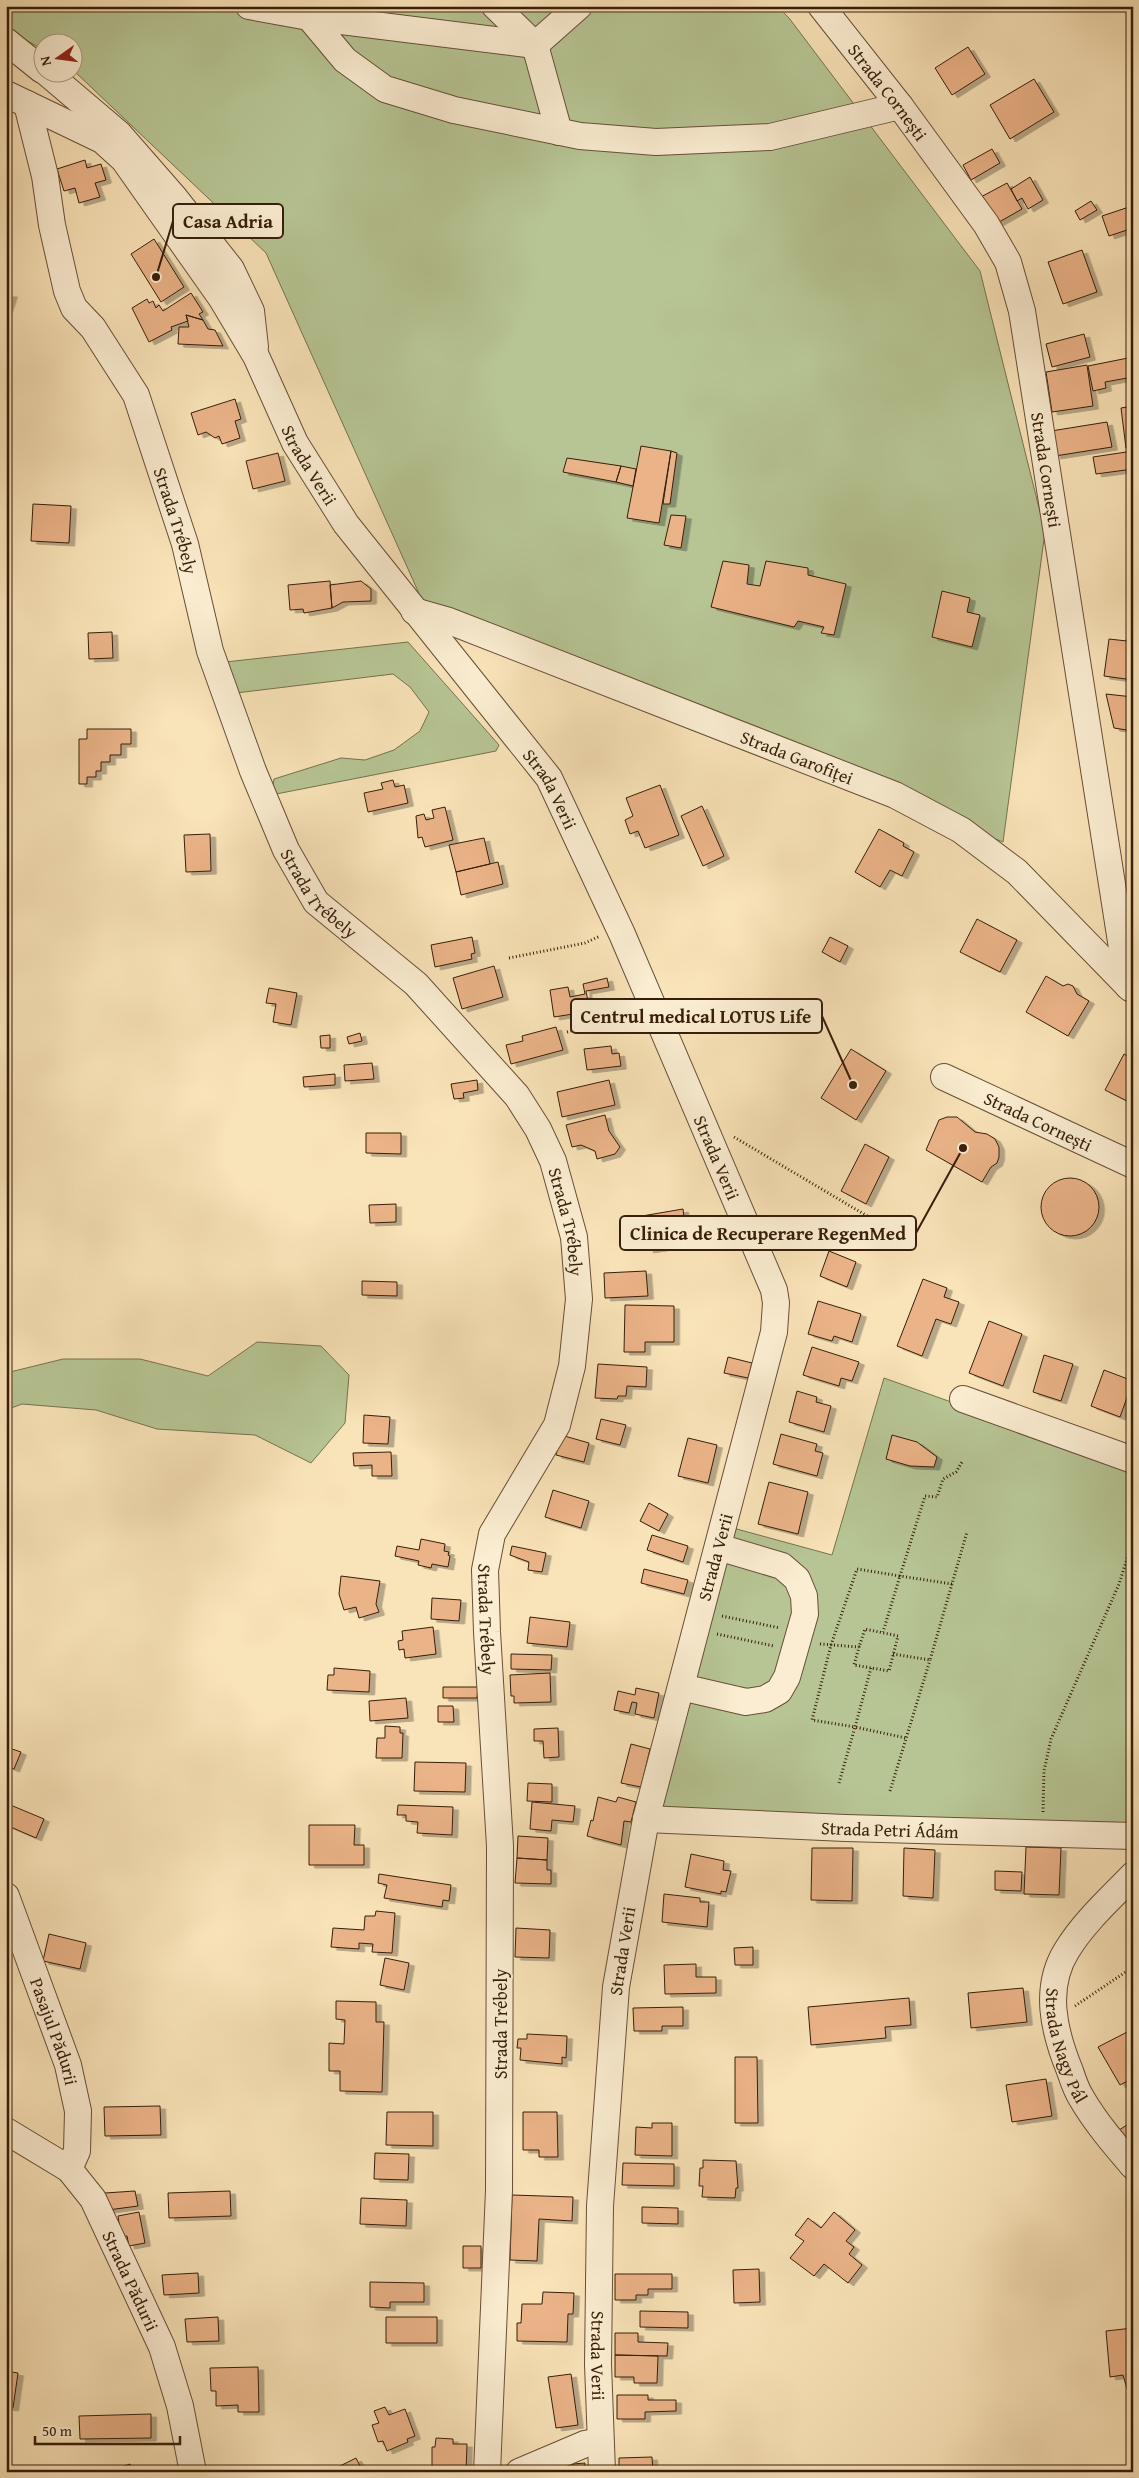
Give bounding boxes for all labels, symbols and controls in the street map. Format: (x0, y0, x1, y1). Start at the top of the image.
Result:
north arrow (32, 32, 82, 82)
street label: Strada Cornești (842, 37, 934, 146)
text: N (34, 54, 56, 68)
callout: Casa Adria (173, 204, 283, 238)
text: Casa Adria (183, 207, 273, 235)
street label: Strada Cornești (1025, 410, 1069, 529)
street label: Strada Verii (275, 420, 344, 510)
street label: Strada Trébely (147, 464, 205, 577)
street label: Strada Garofiței (737, 723, 857, 791)
street label: Strada Verii (517, 742, 585, 834)
street label: Strada Trébely (274, 843, 364, 945)
callout: Centrul medical LOTUS Life (571, 999, 822, 1033)
text: Centrul medical LOTUS Life (581, 1002, 811, 1030)
street label: Strada Cornești (980, 1084, 1097, 1158)
street label: Strada Verii (687, 1111, 747, 1204)
street label: Strada Trébely (542, 1164, 591, 1277)
callout: Clinica de Recuperare RegenMed (620, 1216, 916, 1250)
text: Clinica de Recuperare RegenMed (630, 1219, 906, 1247)
street label: Strada Verii (690, 1510, 740, 1604)
street label: Strada Trébely (471, 1562, 503, 1676)
street label: Strada Petri Ádám (820, 1813, 959, 1845)
street label: Strada Verii (602, 1905, 642, 1997)
street label: Strada Trébely (487, 1969, 514, 2079)
street label: Pasajul Pădurii (24, 1974, 86, 2088)
street label: Strada Nagy Pál (1040, 1987, 1095, 2108)
street label: Strada Pădurii (96, 2226, 166, 2335)
street label: Strada Verii (585, 2311, 613, 2401)
scale bar (35, 2413, 180, 2445)
text: 50 m (42, 2420, 73, 2441)

